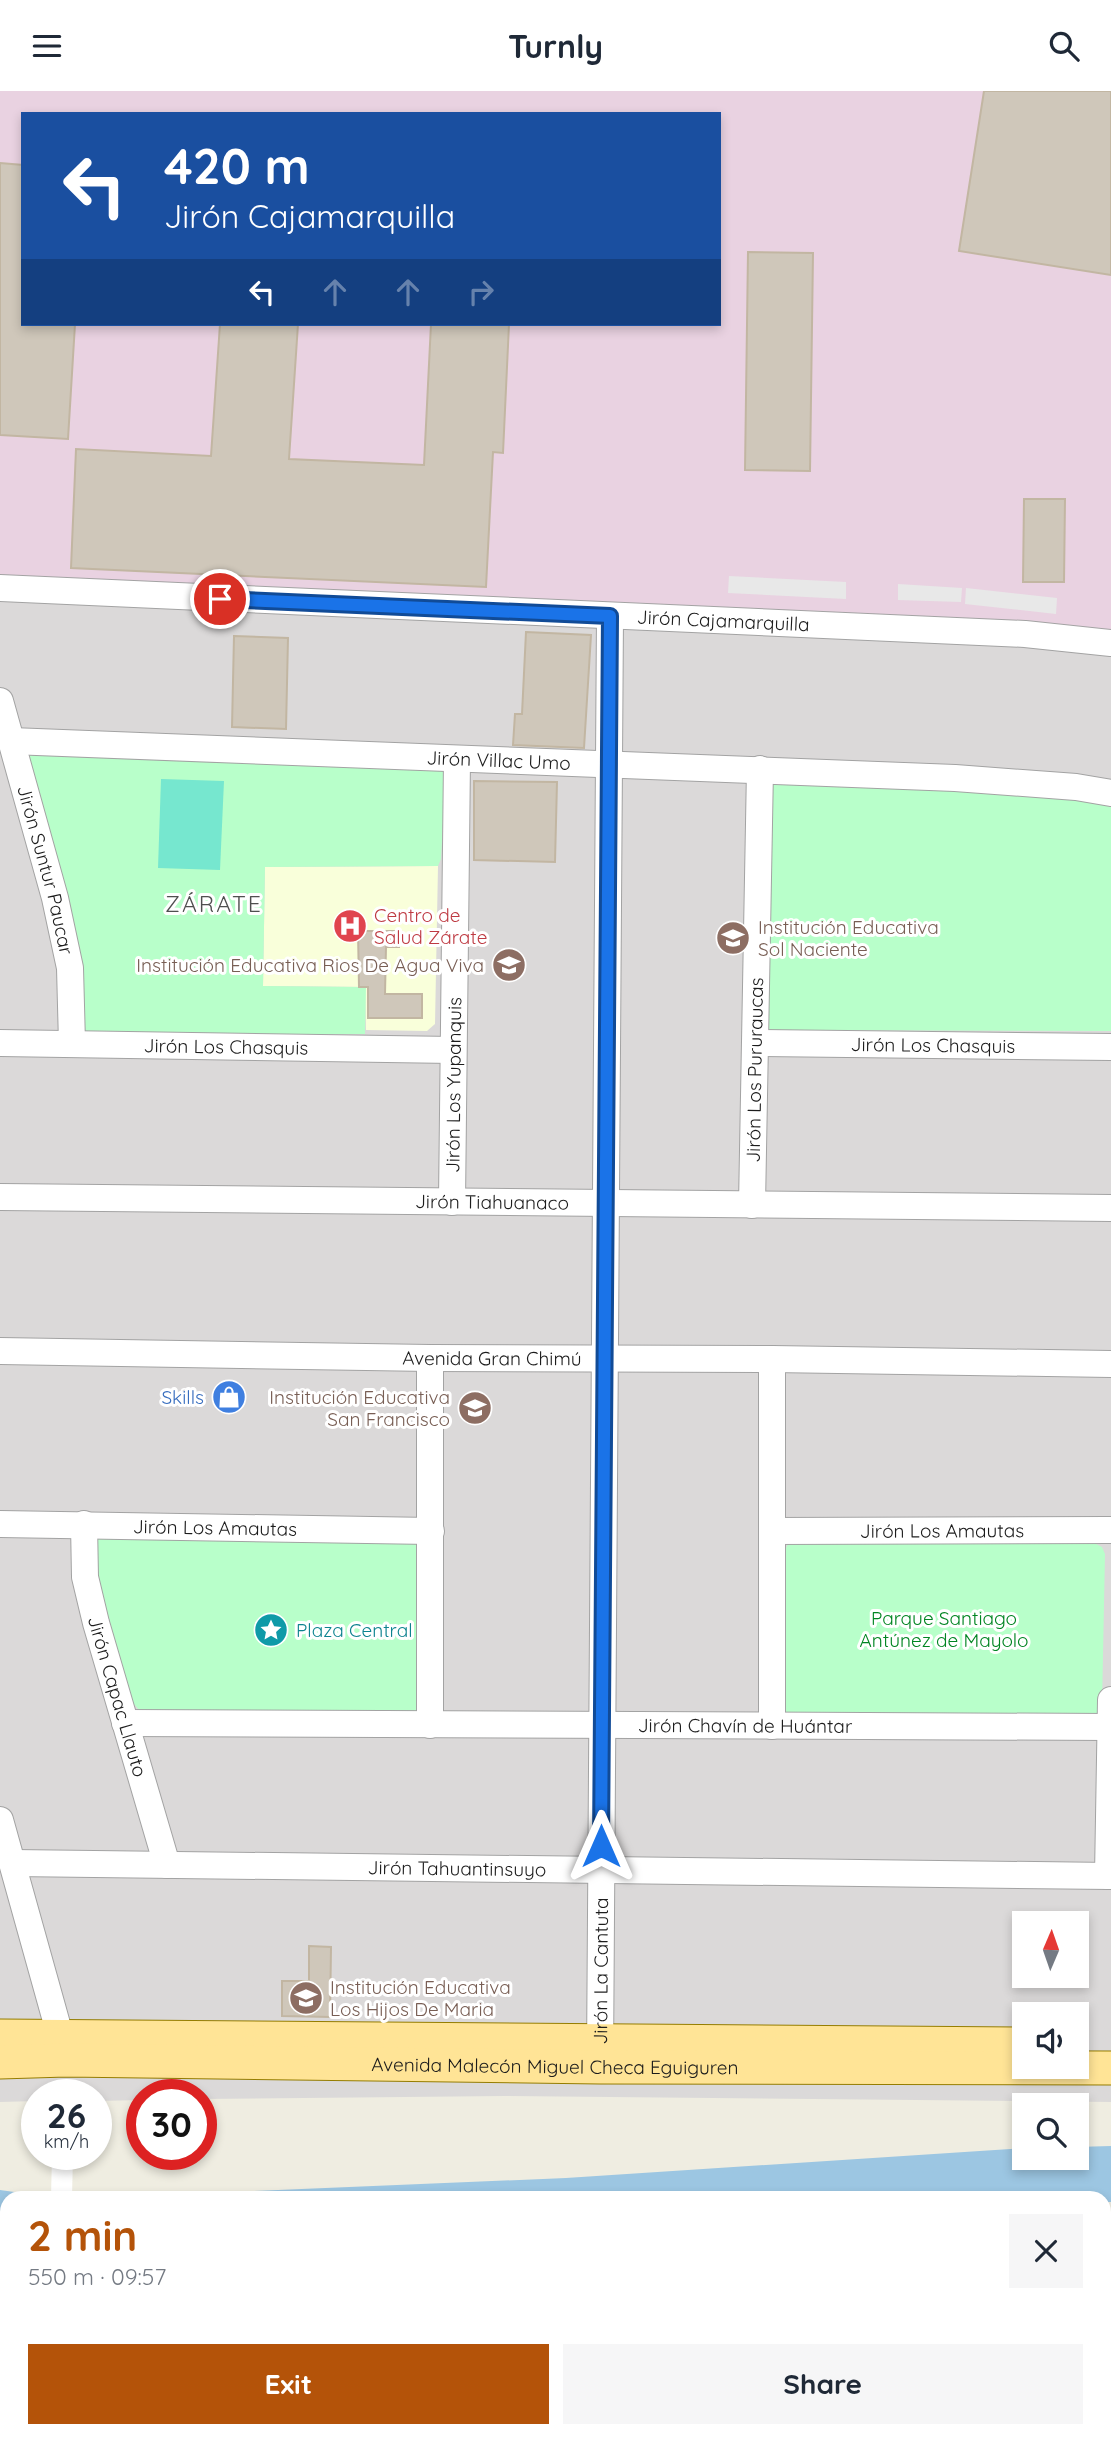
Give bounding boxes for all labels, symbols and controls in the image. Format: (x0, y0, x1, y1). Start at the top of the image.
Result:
text: Turnly (508, 26, 603, 66)
icon: menu (28, 27, 66, 65)
icon: search (1045, 27, 1083, 65)
text: 420 m (164, 135, 310, 196)
icon: left (49, 140, 140, 231)
text: Jirón Cajamarquilla (164, 196, 455, 236)
icon: left (243, 273, 281, 311)
icon: ahead (316, 273, 354, 311)
icon: ahead (389, 273, 427, 311)
icon: right (462, 273, 500, 311)
pin (190, 569, 250, 629)
icon: arrive (201, 580, 239, 618)
street label: Jirón Cajamarquilla (636, 605, 810, 636)
street label: Jirón Villac Umo (426, 745, 571, 775)
street label: Jirón Suntur Paucar (12, 782, 79, 957)
district label: ZÁRATE (165, 889, 263, 918)
place label: Centro de Salud Zárate (374, 903, 487, 949)
hospital icon: Centro de Salud Zárate (331, 907, 369, 945)
place label: Institución Educativa Sol Naciente (758, 915, 939, 961)
school or university icon: Institución Educativa Sol Naciente (714, 919, 752, 957)
school or university icon: Institución Educativa Rios De Agua Viva (490, 946, 528, 984)
place label: Institución Educativa Rios De Agua Viva (136, 953, 484, 977)
street label: Jirón Los Pururaucas (741, 977, 768, 1163)
street label: Jirón Los Yupanquis (440, 997, 466, 1173)
street label: Jirón Los Chasquis (851, 1032, 1016, 1058)
street label: Jirón Los Chasquis (143, 1033, 309, 1060)
street label: Jirón Tiahuanaco (415, 1189, 569, 1215)
street label: Avenida Gran Chimú (402, 1346, 582, 1370)
shop icon: Skills (210, 1378, 248, 1416)
place label: Skills (161, 1385, 204, 1409)
place label: Institución Educativa San Francisco (269, 1385, 450, 1431)
school or university icon: Institución Educativa San Francisco (456, 1389, 494, 1427)
street label: Jirón Los Amautas (133, 1514, 297, 1541)
street label: Jirón Los Amautas (860, 1518, 1024, 1543)
park label: Parque Santiago Antúnez de Mayolo (859, 1606, 1029, 1652)
place icon: Plaza Central (252, 1611, 290, 1649)
street label: Jirón Capac Llauto (83, 1614, 153, 1780)
place label: Plaza Central (296, 1618, 413, 1642)
street label: Jirón Chavín de Huántar (638, 1713, 853, 1738)
position arrow (564, 1809, 638, 1883)
street label: Jirón Tahuantinsuyo (368, 1855, 546, 1881)
street label: Jirón La Cantuta (588, 1897, 613, 2045)
north arrow (1012, 1911, 1088, 1988)
map controls (1012, 1911, 1089, 2170)
place label: Institución Educativa Los Hijos De Maria (330, 1975, 511, 2021)
school or university icon: Institución Educativa Los Hijos De Maria (287, 1979, 325, 2017)
button: sound (1012, 2002, 1089, 2079)
street label: Avenida Malecón Miguel Checa Eguiguren (371, 2052, 738, 2079)
speed limit sign: 30 (126, 2079, 217, 2170)
text: 26 (47, 2093, 86, 2137)
button: search (1012, 2093, 1089, 2170)
text: km/h (44, 2130, 89, 2153)
text: 2 min (28, 2209, 137, 2262)
button: close (1009, 2214, 1083, 2288)
text: 550 m · 09:57 (28, 2262, 166, 2291)
button: Exit (28, 2344, 549, 2424)
button: Share (563, 2344, 1083, 2424)

